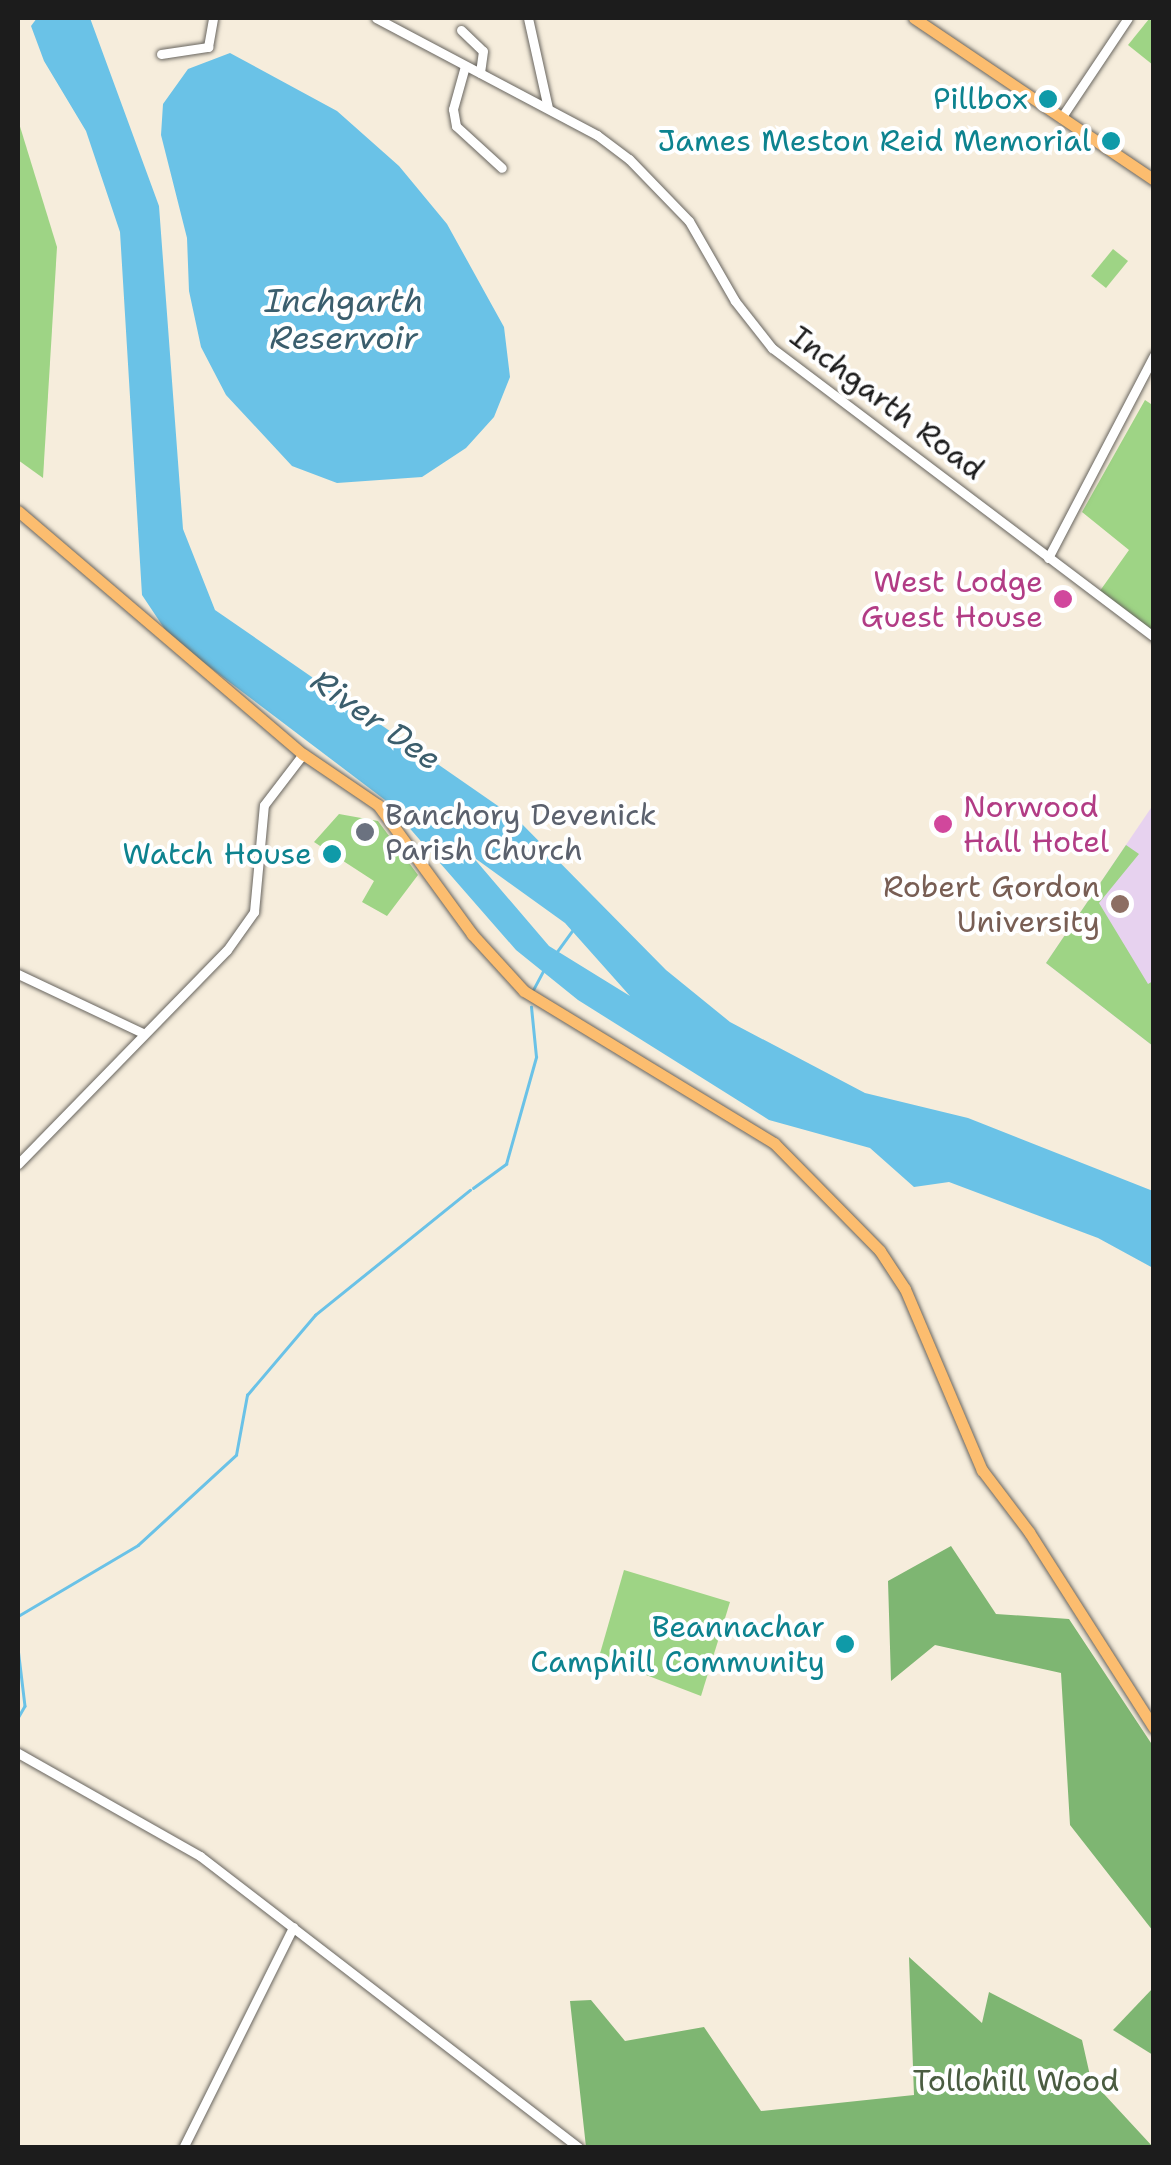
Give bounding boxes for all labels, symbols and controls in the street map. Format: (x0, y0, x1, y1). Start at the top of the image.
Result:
place label: Pillbox (933, 81, 1028, 117)
marker: Pillbox (1037, 88, 1059, 110)
place label: James Meston Reid Memorial (658, 123, 1091, 159)
marker: James Meston Reid Memorial (1100, 130, 1122, 152)
water label: Inchgarth Reservoir (264, 283, 424, 358)
street label: Inchgarth Road (783, 318, 991, 488)
place label: West Lodge Guest House (861, 564, 1043, 634)
marker: West Lodge Guest House (1052, 588, 1074, 610)
water label: River Dee (304, 661, 448, 779)
place label: Norwood Hall Hotel (963, 789, 1109, 860)
place label: Banchory Devenick Parish Church (385, 797, 657, 868)
marker: Norwood Hall Hotel (932, 813, 954, 835)
marker: Banchory Devenick Parish Church (354, 821, 376, 843)
place label: Watch House (122, 836, 312, 872)
marker: Watch House (321, 843, 343, 865)
place label: Robert Gordon University (883, 869, 1100, 940)
marker: Robert Gordon University (1109, 893, 1131, 915)
place label: Beannachar Camphill Community (530, 1609, 825, 1680)
marker: Beannachar Camphill Community (834, 1633, 856, 1655)
park label: Tollohill Wood (913, 2063, 1119, 2099)

